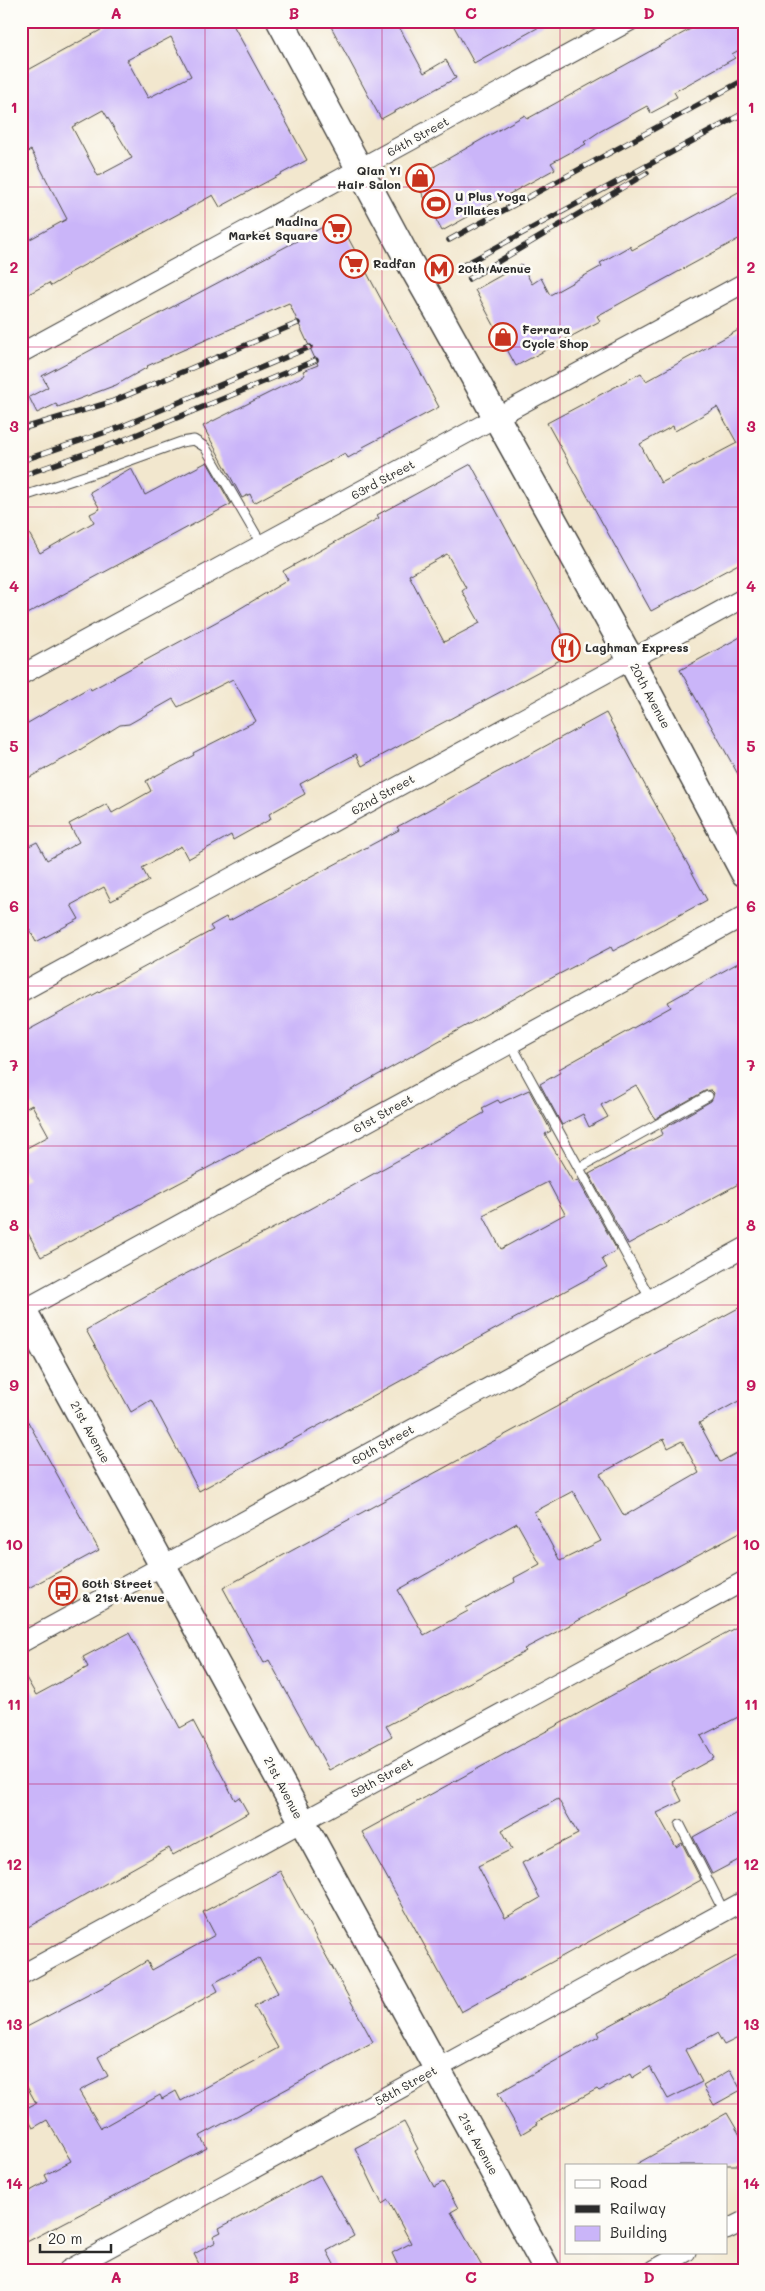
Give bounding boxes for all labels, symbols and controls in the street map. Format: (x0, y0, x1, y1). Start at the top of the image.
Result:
text: A (110, 2, 122, 23)
text: B (289, 2, 299, 23)
text: C (465, 2, 477, 23)
text: D (643, 2, 655, 23)
text: 1 (10, 96, 18, 117)
text: 1 (747, 96, 755, 117)
street label: 64th Street (384, 113, 451, 160)
place label: Qian Yi Hair Salon (337, 162, 401, 192)
shop icon: Qian Yi Hair Salon (405, 163, 435, 193)
place label: U Plus Yoga Pillates (455, 188, 526, 218)
sports icon: U Plus Yoga Pillates (421, 189, 451, 219)
place label: Madina Market Square (229, 213, 318, 243)
supermarket icon: Madina Market Square (322, 214, 352, 244)
supermarket icon: Radfan (339, 249, 369, 279)
metro station icon: 20th Avenue (424, 254, 454, 284)
place label: Radfan (373, 255, 416, 271)
text: 2 (10, 256, 19, 277)
text: 2 (747, 256, 756, 277)
place label: 20th Avenue (458, 260, 531, 276)
place label: Ferrara Cycle Shop (522, 321, 589, 351)
shop icon: Ferrara Cycle Shop (488, 322, 518, 352)
text: 3 (9, 415, 19, 436)
text: 3 (746, 415, 756, 436)
street label: 63rd Street (348, 456, 417, 503)
text: 4 (9, 575, 19, 596)
text: 4 (746, 575, 756, 596)
restaurant icon: Laghman Express (551, 633, 581, 663)
place label: Laghman Express (585, 639, 689, 655)
street label: 20th Avenue (627, 660, 675, 731)
text: 5 (9, 735, 19, 756)
text: 5 (746, 735, 756, 756)
street label: 62nd Street (348, 770, 417, 818)
text: 6 (9, 895, 19, 916)
text: 6 (746, 895, 756, 916)
text: 7 (10, 1054, 19, 1075)
text: 7 (747, 1054, 756, 1075)
street label: 61st Street (350, 1090, 415, 1136)
text: 8 (9, 1214, 19, 1235)
text: 8 (746, 1214, 756, 1235)
text: 9 (9, 1374, 19, 1395)
text: 9 (746, 1374, 756, 1395)
street label: 21st Avenue (67, 1398, 114, 1465)
street label: 60th Street (349, 1420, 416, 1468)
text: 10 (5, 1533, 23, 1554)
text: 10 (742, 1533, 760, 1554)
place label: 60th Street & 21st Avenue (82, 1575, 165, 1605)
bus stop icon: 60th Street & 21st Avenue (48, 1576, 78, 1606)
text: 11 (7, 1693, 21, 1714)
text: 11 (744, 1693, 758, 1714)
street label: 21st Avenue (261, 1754, 307, 1822)
street label: 59th Street (348, 1754, 415, 1801)
text: 12 (6, 1853, 22, 1874)
text: 12 (743, 1853, 759, 1874)
text: 13 (6, 2013, 23, 2034)
text: 13 (743, 2013, 760, 2034)
street label: 58th Street (372, 2062, 439, 2109)
street label: 21st Avenue (455, 2110, 502, 2177)
legend (565, 2164, 728, 2254)
text: 14 (5, 2172, 23, 2193)
text: Road (610, 2172, 647, 2192)
text: 14 (742, 2172, 760, 2193)
text: Railway (610, 2198, 666, 2218)
scale bar (40, 2221, 111, 2253)
text: Building (610, 2222, 667, 2242)
text: 20 m (48, 2228, 82, 2248)
text: A (110, 2266, 122, 2287)
text: B (289, 2266, 299, 2287)
text: C (465, 2266, 477, 2287)
text: D (643, 2266, 655, 2287)

